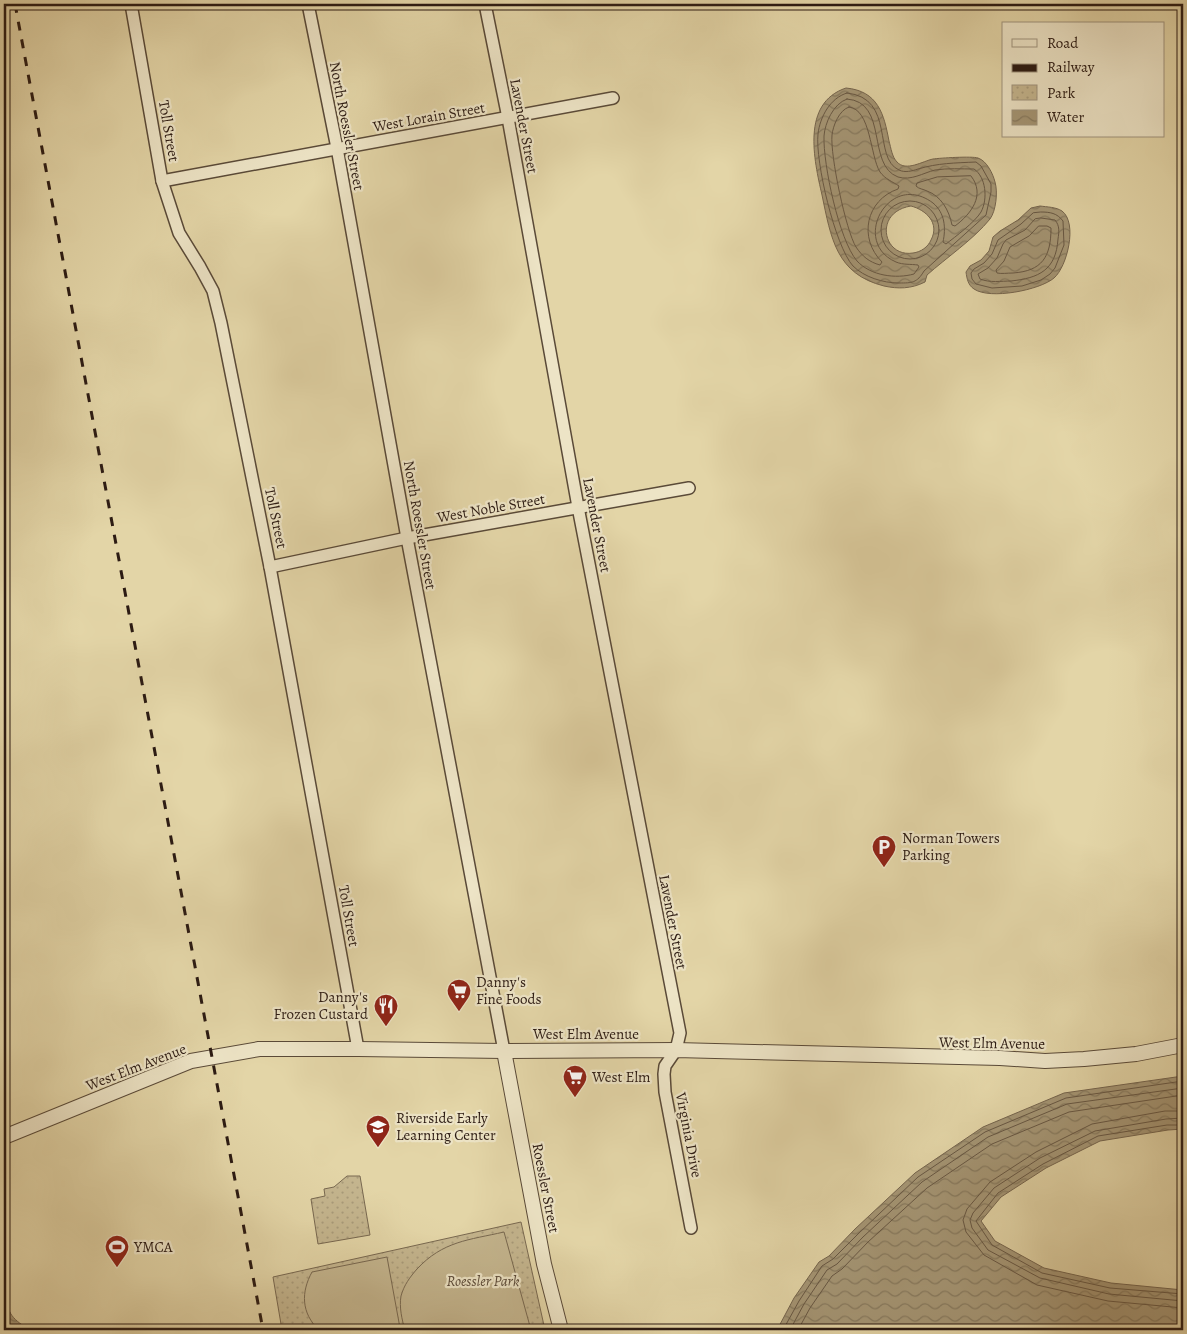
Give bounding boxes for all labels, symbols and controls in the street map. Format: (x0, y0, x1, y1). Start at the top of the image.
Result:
legend (1002, 22, 1164, 138)
text: Road (1047, 33, 1079, 53)
text: Railway (1047, 57, 1095, 77)
street label: North Roessler Street (325, 60, 369, 192)
street label: Lavender Street (505, 77, 543, 175)
text: Park (1047, 83, 1076, 103)
street label: West Lorain Street (370, 97, 487, 137)
street label: Toll Street (154, 99, 184, 163)
text: Water (1046, 107, 1084, 127)
street label: North Roessler Street (399, 459, 441, 591)
street label: Lavender Street (578, 476, 616, 574)
street label: Toll Street (260, 486, 292, 550)
street label: West Noble Street (434, 489, 547, 528)
place label: Norman Towers Parking (902, 828, 1000, 865)
parking icon: Norman Towers Parking (871, 834, 897, 868)
street label: Lavender Street (654, 873, 692, 971)
street label: Toll Street (334, 884, 364, 948)
place label: Danny's Fine Foods (476, 972, 542, 1009)
supermarket icon: Danny's Fine Foods (446, 978, 472, 1012)
place label: Danny's Frozen Custard (274, 987, 369, 1024)
restaurant icon: Danny's Frozen Custard (373, 993, 399, 1027)
street label: West Elm Avenue (532, 1024, 639, 1044)
street label: West Elm Avenue (938, 1032, 1046, 1054)
street label: West Elm Avenue (82, 1039, 189, 1096)
supermarket icon: West Elm (562, 1064, 588, 1098)
place label: West Elm (591, 1067, 651, 1087)
street label: Virginia Drive (671, 1090, 707, 1180)
place label: Riverside Early Learning Center (396, 1108, 496, 1145)
school or university icon: Riverside Early Learning Center (365, 1114, 391, 1148)
street label: Roessler Street (528, 1141, 565, 1235)
sports icon: YMCA (104, 1234, 130, 1268)
place label: YMCA (133, 1237, 173, 1257)
park label: Roessler Park (447, 1271, 520, 1291)

